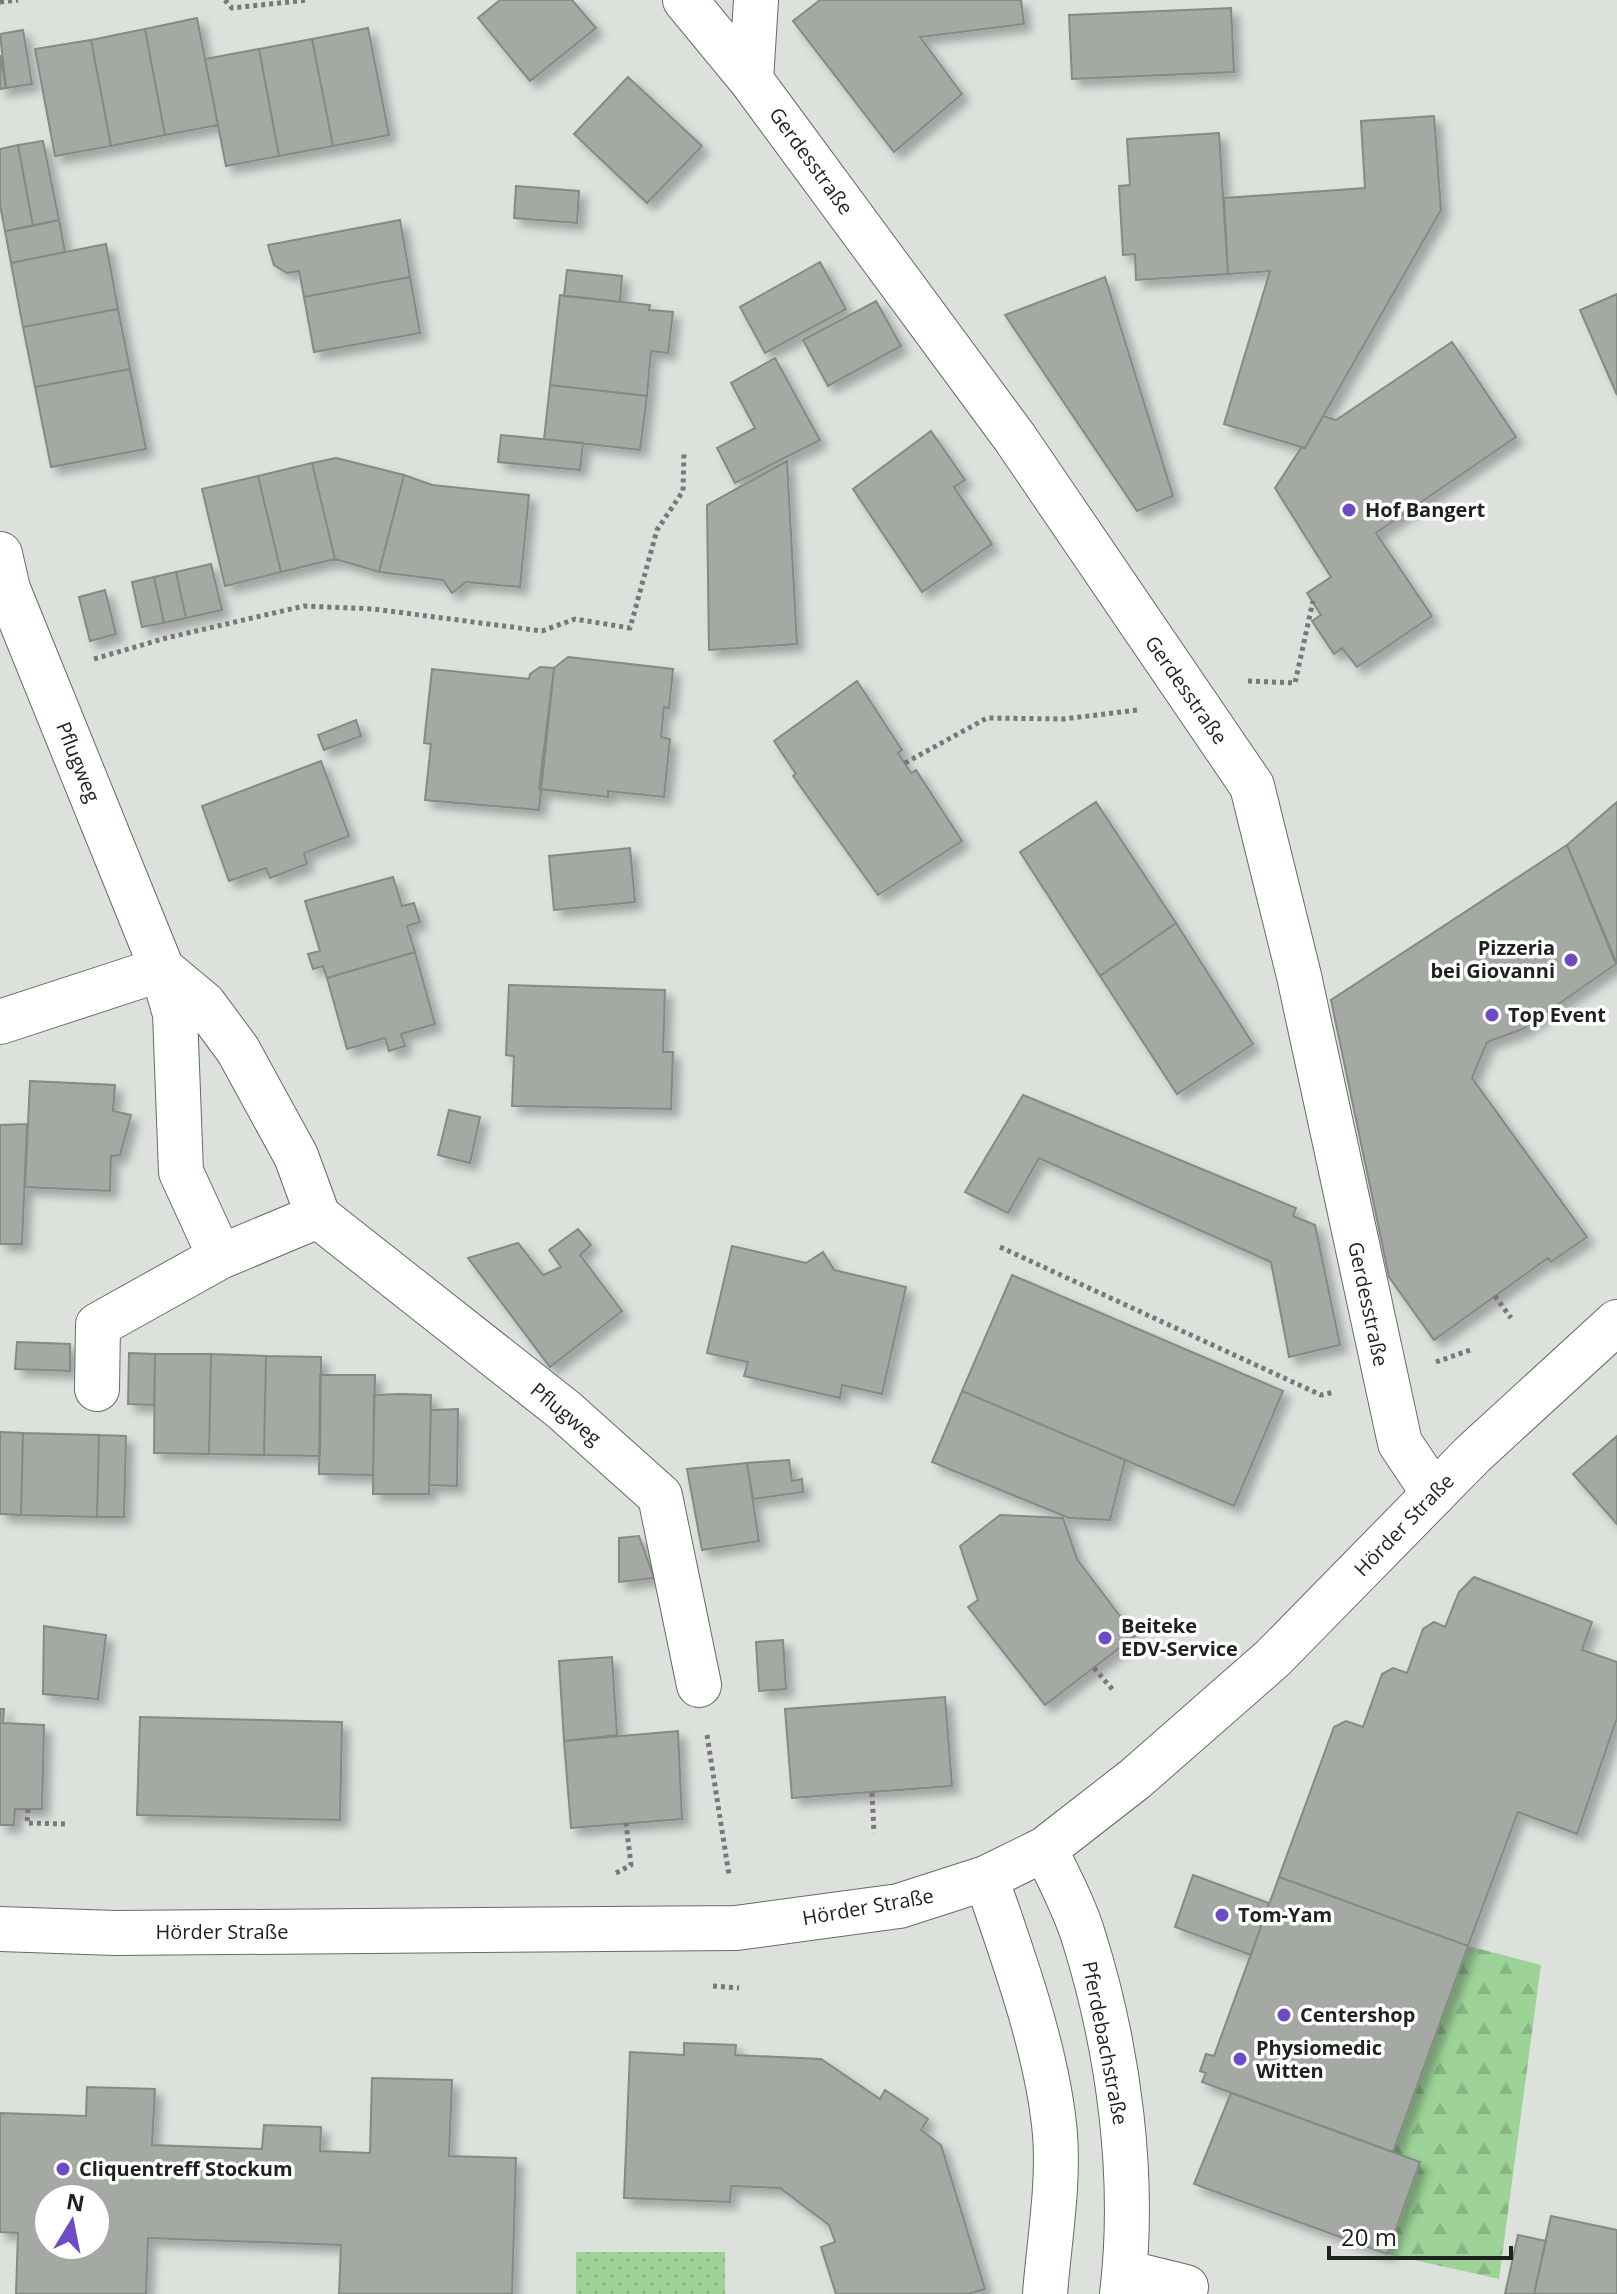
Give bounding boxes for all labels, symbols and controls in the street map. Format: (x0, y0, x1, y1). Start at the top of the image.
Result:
street label: Gerdesstraße (763, 102, 860, 220)
place label: Hof Bangert (1365, 496, 1485, 523)
marker: Hof Bangert (1340, 501, 1358, 519)
street label: Gerdesstraße (1139, 630, 1234, 749)
street label: Pflugweg (50, 718, 107, 806)
place label: Pizzeria bei Giovanni (1430, 934, 1555, 984)
marker: Pizzeria bei Giovanni (1562, 951, 1580, 969)
place label: Top Event (1508, 1001, 1606, 1028)
marker: Top Event (1483, 1006, 1501, 1024)
street label: Gerdesstraße (1342, 1239, 1395, 1369)
street label: Pflugweg (525, 1376, 607, 1451)
street label: Hörder Straße (1348, 1467, 1459, 1582)
place label: Beiteke EDV-Service (1121, 1612, 1238, 1662)
marker: Beiteke EDV-Service (1096, 1629, 1114, 1647)
street label: Hörder Straße (800, 1882, 936, 1931)
place label: Tom-Yam (1238, 1901, 1332, 1928)
marker: Tom-Yam (1213, 1906, 1231, 1924)
street label: Hörder Straße (156, 1918, 288, 1945)
street label: Pferdebachstraße (1076, 1959, 1135, 2127)
place label: Centershop (1300, 2001, 1415, 2028)
marker: Centershop (1275, 2006, 1293, 2024)
place label: Physiomedic Witten (1256, 2034, 1382, 2084)
marker: Physiomedic Witten (1231, 2050, 1249, 2068)
place label: Cliquentreff Stockum (79, 2155, 293, 2182)
marker: Cliquentreff Stockum (54, 2160, 72, 2178)
north arrow (32, 2182, 112, 2262)
text: N (64, 2185, 87, 2218)
scale bar (1329, 2210, 1511, 2260)
text: 20 m (1341, 2220, 1397, 2253)

